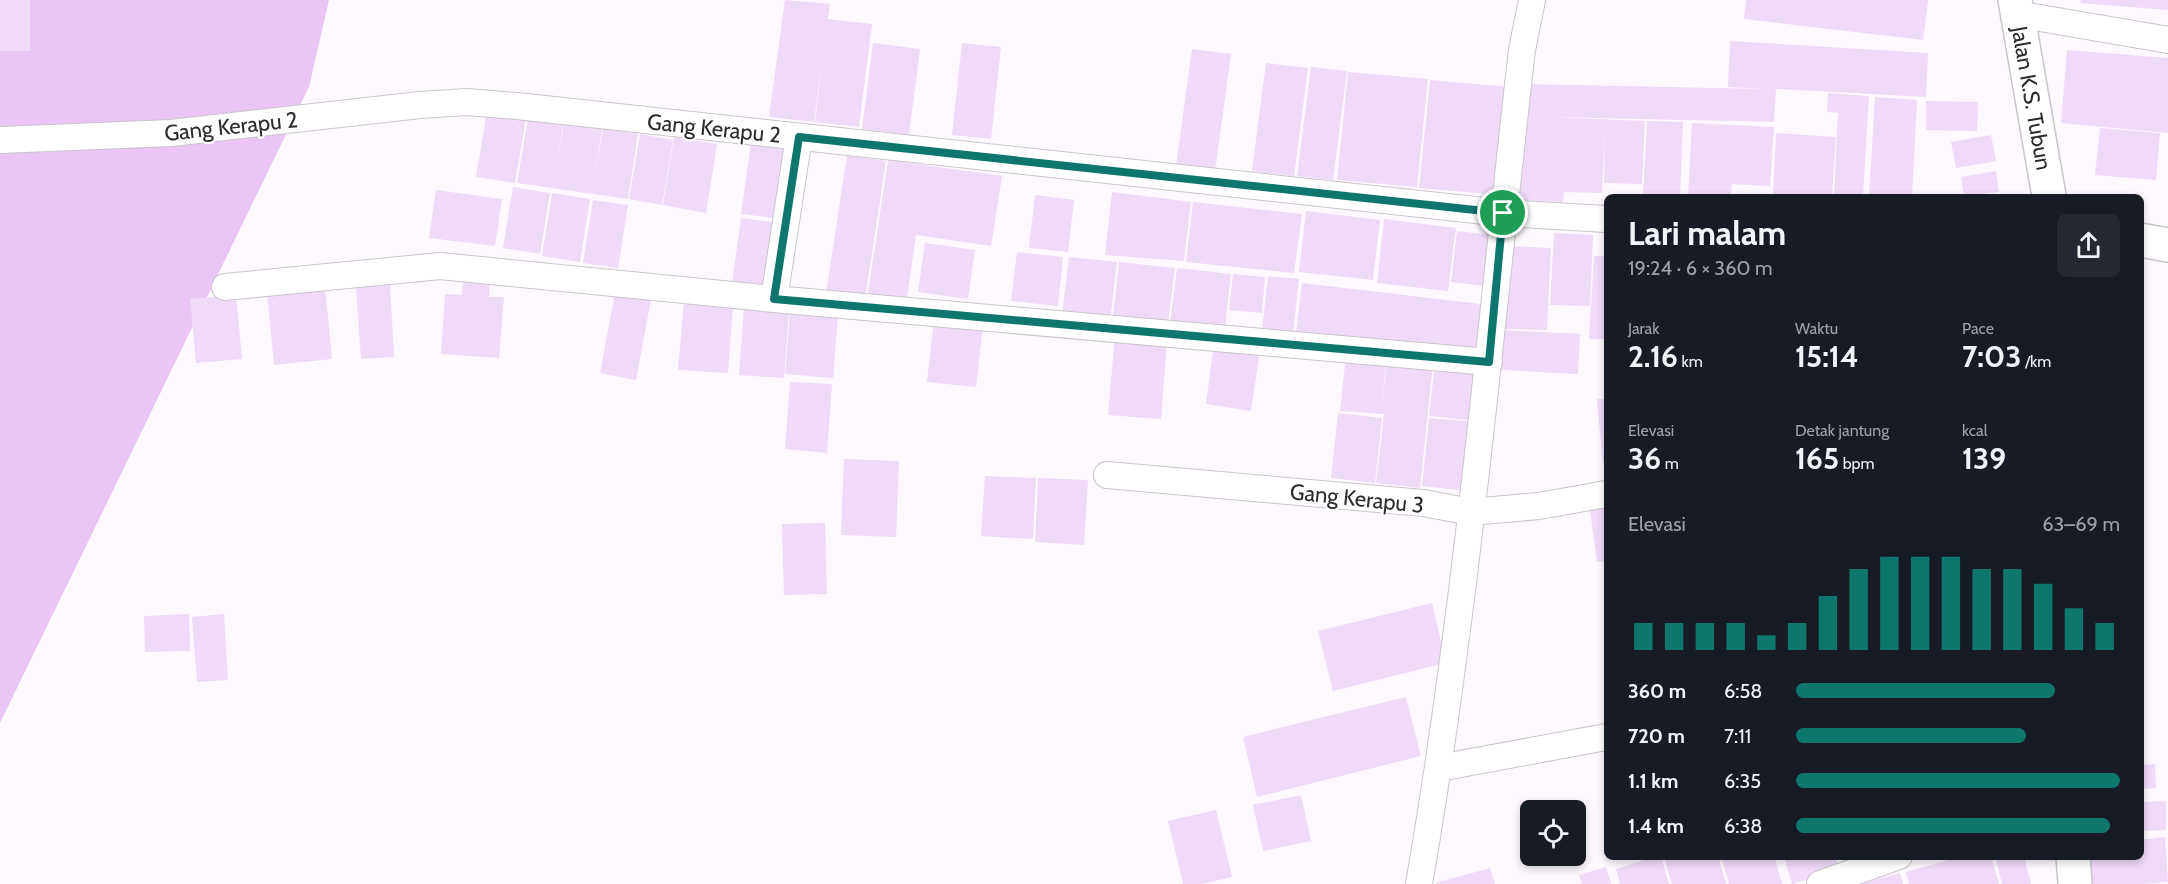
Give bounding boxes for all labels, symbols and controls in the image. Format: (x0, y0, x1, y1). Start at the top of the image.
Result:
street label: Jalan K.S. Tubun (2005, 23, 2057, 172)
street label: Gang Kerapu 2 (163, 106, 299, 147)
street label: Gang Kerapu 2 (646, 108, 782, 149)
pin (1477, 187, 1528, 238)
icon: arrive (1486, 196, 1519, 229)
text: Lari malam (1628, 213, 1786, 253)
button: share (2057, 214, 2120, 277)
text: 19:24 · 6 × 360 m (1628, 256, 1773, 280)
text: Jarak (1628, 319, 1659, 338)
text: Waktu (1795, 319, 1838, 338)
text: Pace (1962, 319, 1994, 338)
text: 2.16 (1628, 338, 1678, 375)
text: 15:14 (1795, 338, 1859, 375)
text: 7:03 (1962, 338, 2021, 375)
text: km (1678, 352, 1703, 371)
text: /km (2021, 352, 2051, 371)
text: Elevasi (1628, 421, 1674, 440)
text: Detak jantung (1795, 421, 1889, 440)
text: kcal (1962, 421, 1988, 440)
text: 36 (1628, 440, 1661, 477)
text: 165 (1795, 440, 1839, 477)
text: 139 (1962, 440, 2006, 477)
text: m (1661, 454, 1679, 473)
text: bpm (1839, 454, 1874, 473)
street label: Gang Kerapu 3 (1289, 478, 1425, 519)
text: Elevasi (1628, 512, 1686, 536)
text: 63–69 m (2042, 512, 2120, 536)
text: 360 m (1628, 679, 1686, 703)
text: 6:58 (1724, 679, 1762, 703)
text: 720 m (1628, 724, 1685, 748)
text: 7:11 (1724, 724, 1751, 748)
text: 1.1 km (1628, 769, 1678, 793)
text: 6:35 (1724, 769, 1761, 793)
map controls (1520, 800, 1586, 866)
button: locate (1520, 800, 1586, 866)
text: 1.4 km (1628, 814, 1684, 838)
text: 6:38 (1724, 814, 1762, 838)

